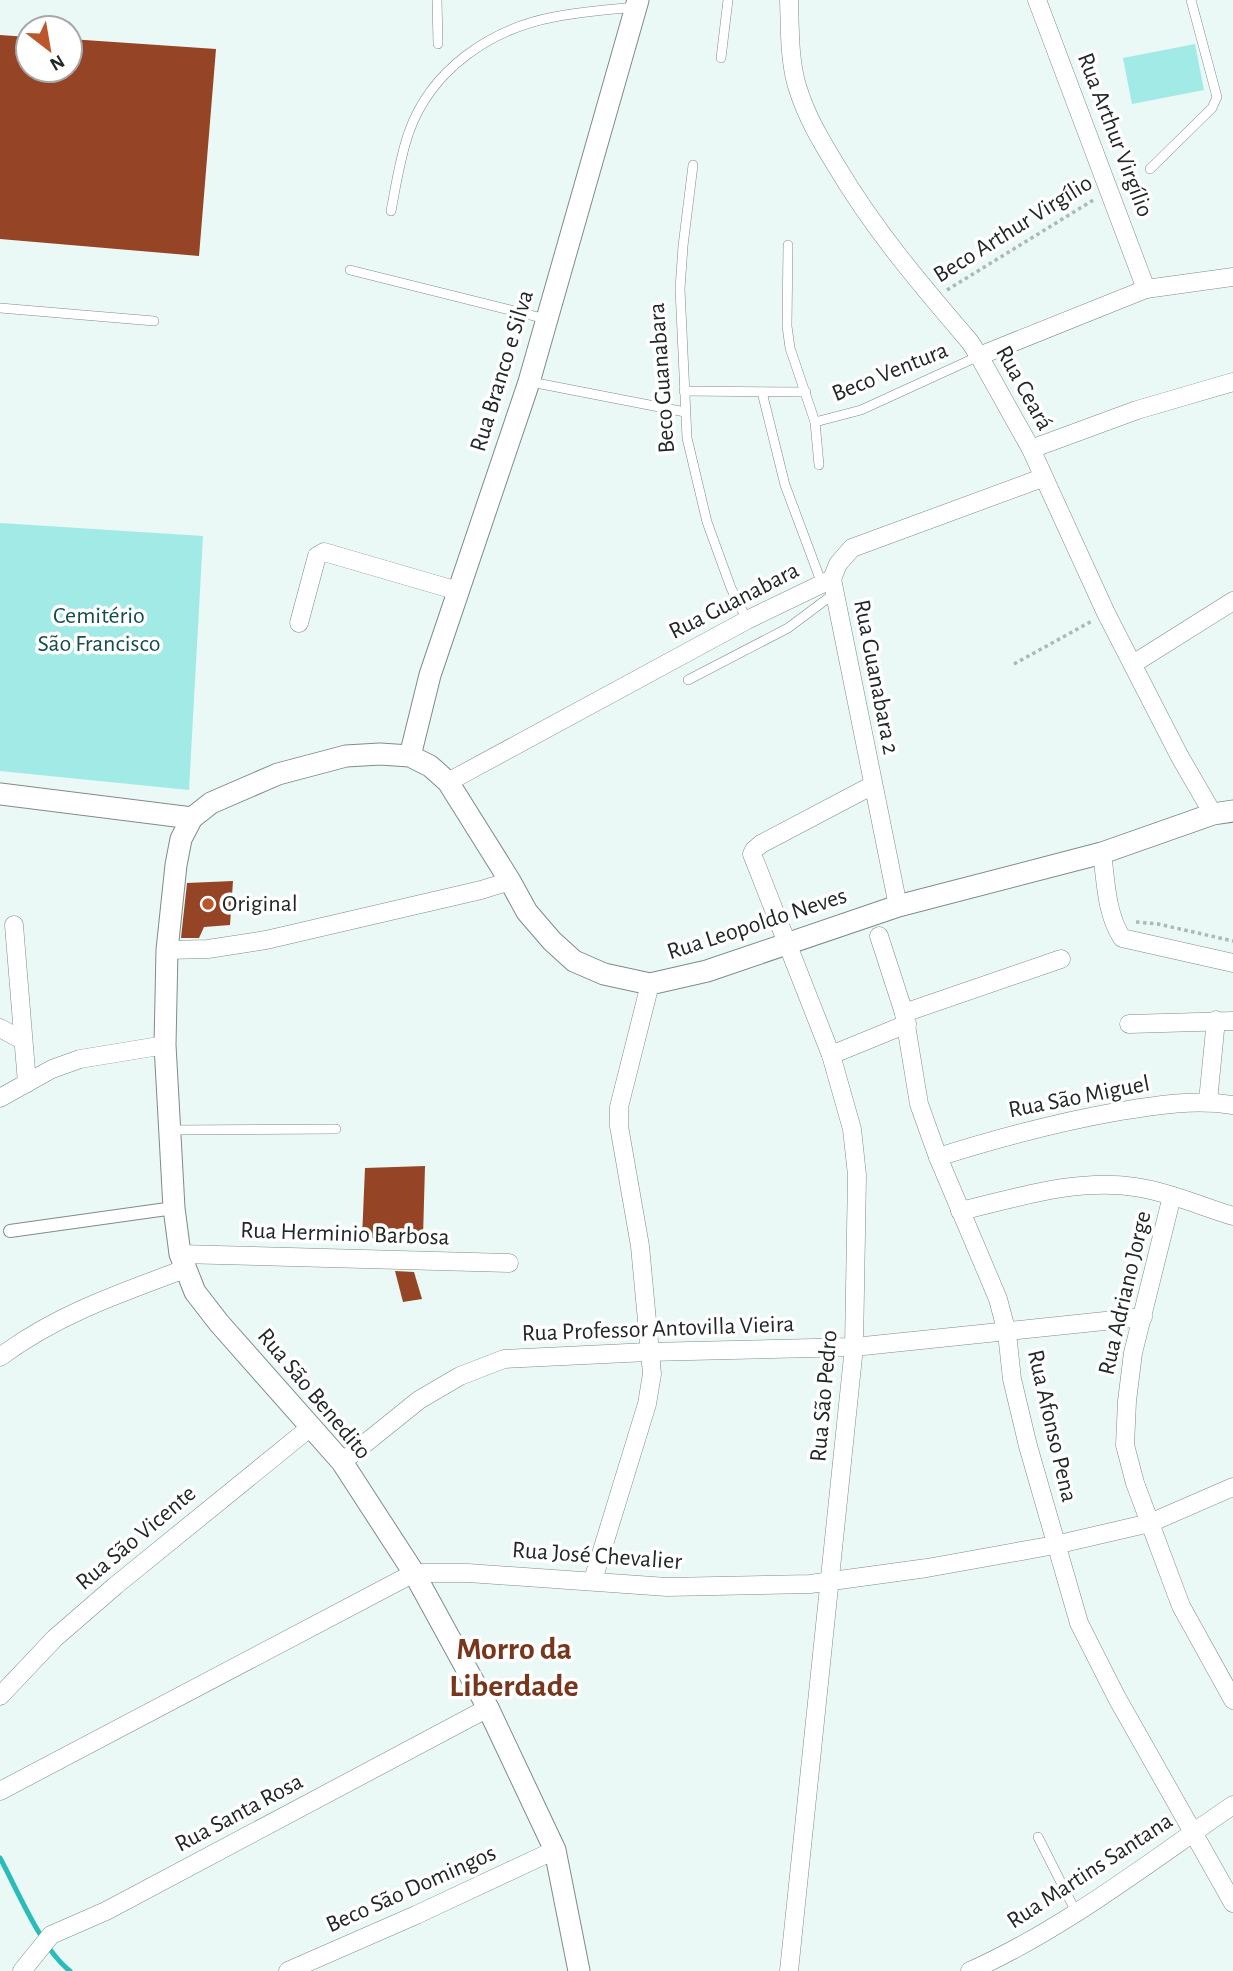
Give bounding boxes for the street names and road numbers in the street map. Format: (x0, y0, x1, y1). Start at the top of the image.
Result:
street label: Rua Arthur Virgílio (1073, 50, 1157, 220)
street label: Beco Arthur Virgílio (929, 171, 1097, 287)
street label: Rua Branco e Silva (466, 287, 538, 455)
street label: Beco Guanabara (645, 302, 679, 454)
street label: Beco Ventura (829, 338, 951, 406)
street label: Rua Ceará (991, 342, 1057, 434)
street label: Rua Guanabara (665, 558, 803, 644)
street label: Rua Guanabara 2 (849, 598, 903, 757)
street label: Rua Leopoldo Neves (664, 884, 850, 964)
street label: Rua São Miguel (1006, 1072, 1152, 1122)
street label: Rua Adriano Jorge (1094, 1209, 1156, 1377)
street label: Rua Herminio Barbosa (240, 1218, 450, 1250)
street label: Rua Professor Antovilla Vieira (521, 1312, 795, 1346)
street label: Rua São Benedito (253, 1324, 375, 1464)
street label: Rua São Pedro (806, 1329, 842, 1463)
street label: Rua Afonso Pena (1023, 1348, 1081, 1504)
street label: Rua São Vicente (72, 1481, 200, 1595)
street label: Rua José Chevalier (511, 1538, 683, 1574)
street label: Rua Santa Rosa (171, 1769, 307, 1857)
street label: Rua Martins Santana (1003, 1809, 1177, 1933)
street label: Beco São Domingos (322, 1841, 500, 1937)

